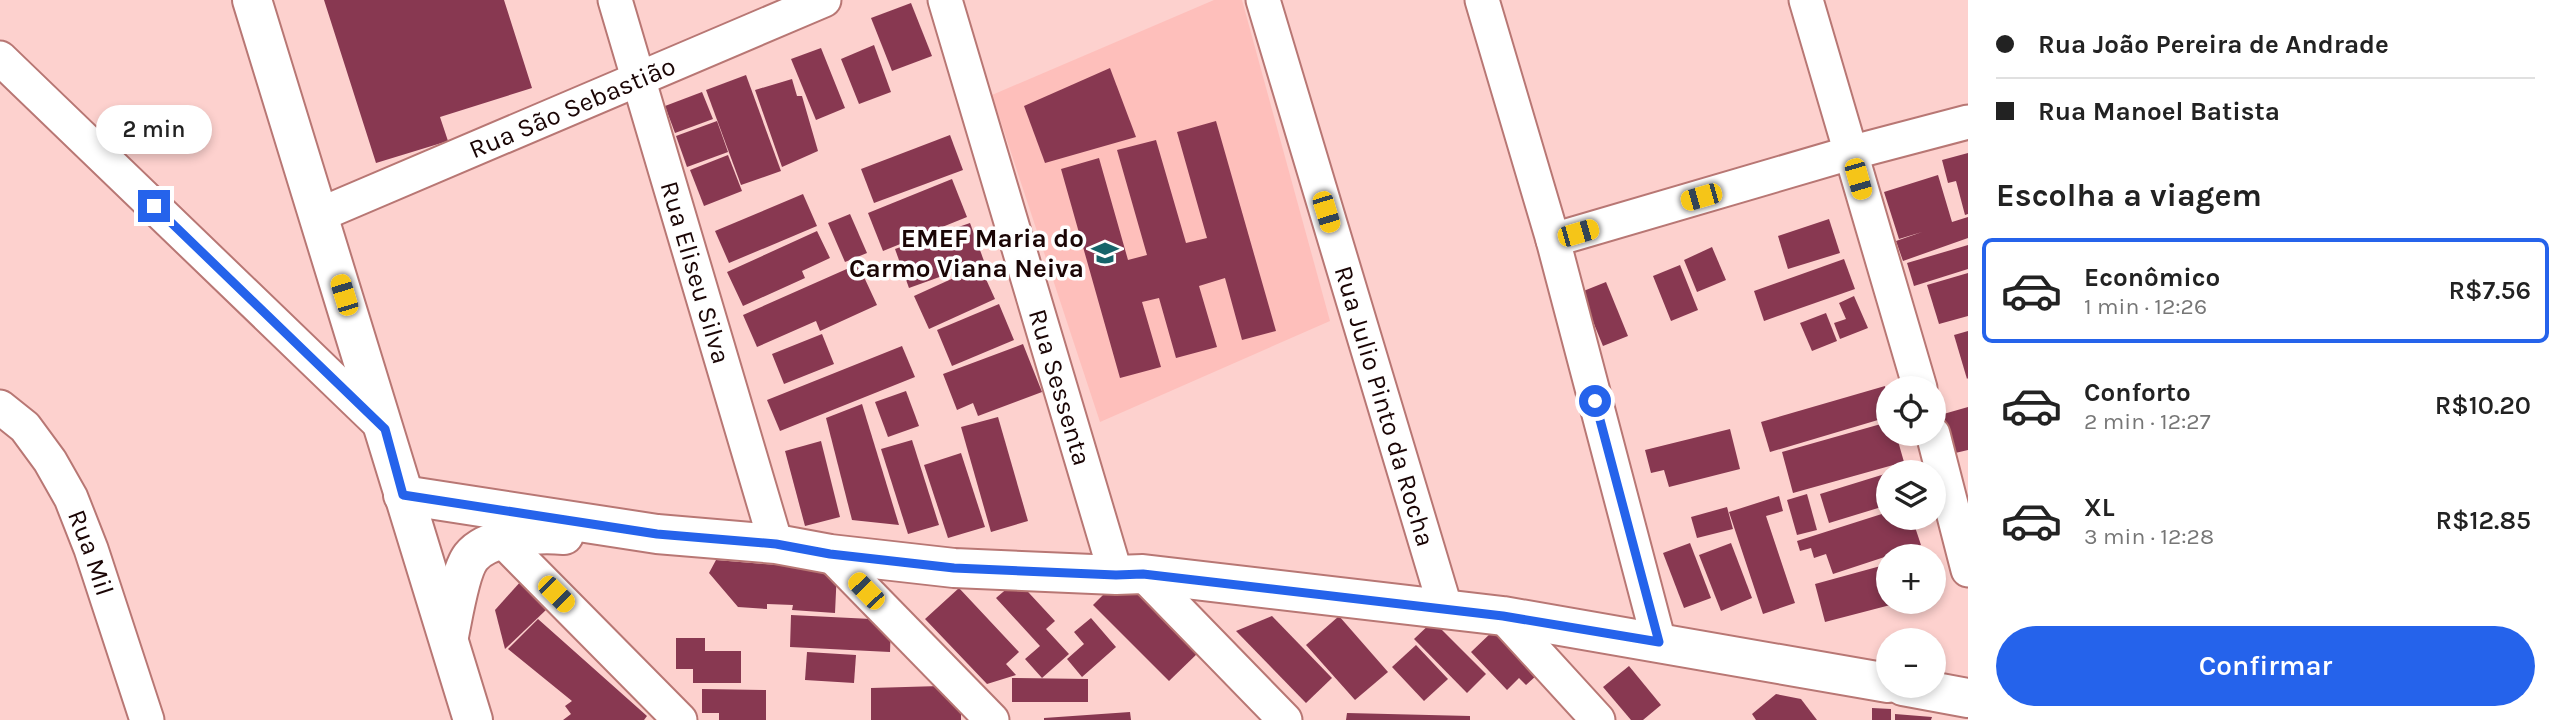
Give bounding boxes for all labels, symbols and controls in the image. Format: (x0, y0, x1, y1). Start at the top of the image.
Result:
text: Rua João Pereira de Andrade (2038, 29, 2389, 60)
street label: Rua São Sebastião (464, 50, 680, 165)
text: Rua Manoel Batista (2038, 96, 2280, 127)
callout: 2 min (96, 104, 212, 154)
text: 2 min (123, 116, 185, 143)
car (1843, 156, 1874, 202)
street label: Rua Eliseu Silva (653, 177, 737, 367)
text: Escolha a viagem (1996, 177, 2262, 214)
car (1678, 181, 1725, 213)
car (1310, 189, 1343, 235)
route end (138, 190, 170, 222)
car (1555, 217, 1602, 249)
place label: EMEF Maria do Carmo Viana Neiva (849, 223, 1084, 284)
school or university icon: EMEF Maria do Carmo Viana Neiva (1090, 238, 1120, 268)
icon: car (2000, 259, 2063, 322)
street label: Rua Julio Pinto da Rocha (1328, 262, 1441, 550)
text: Econômico (2084, 262, 2220, 293)
car (328, 272, 361, 318)
text: R$7.56 (2448, 275, 2531, 306)
text: 1 min · 12:26 (2084, 293, 2207, 320)
street label: Rua Sessenta (1022, 305, 1098, 469)
icon: car (2000, 374, 2063, 437)
map controls (1876, 376, 1946, 698)
button: locate (1876, 376, 1946, 446)
text: Conforto (2084, 377, 2191, 408)
route start (1579, 385, 1611, 417)
text: R$10.20 (2435, 390, 2531, 421)
text: 2 min · 12:27 (2084, 408, 2210, 435)
button: layers (1876, 460, 1946, 530)
icon: car (2000, 489, 2063, 552)
text: XL (2084, 492, 2115, 523)
street label: Rua Mil (61, 505, 120, 600)
text: R$12.85 (2435, 505, 2531, 536)
text: 3 min · 12:28 (2084, 523, 2214, 550)
button: + (1876, 544, 1946, 614)
car (844, 569, 889, 613)
car (534, 572, 579, 616)
button: Confirmar (1996, 626, 2535, 706)
button: − (1876, 628, 1946, 698)

